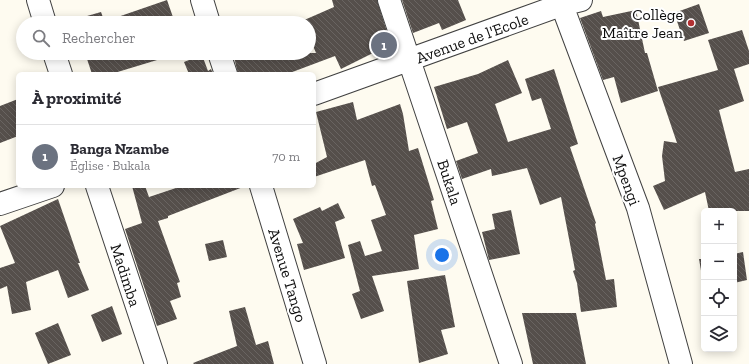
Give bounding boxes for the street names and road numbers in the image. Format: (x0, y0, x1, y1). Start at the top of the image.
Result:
street label: Avenue de l'Ecole (413, 9, 531, 68)
street label: Mpengi (609, 152, 645, 209)
street label: Bukala (433, 157, 466, 208)
street label: Avenue Tango (264, 226, 311, 324)
street label: Madimba (106, 241, 145, 309)

